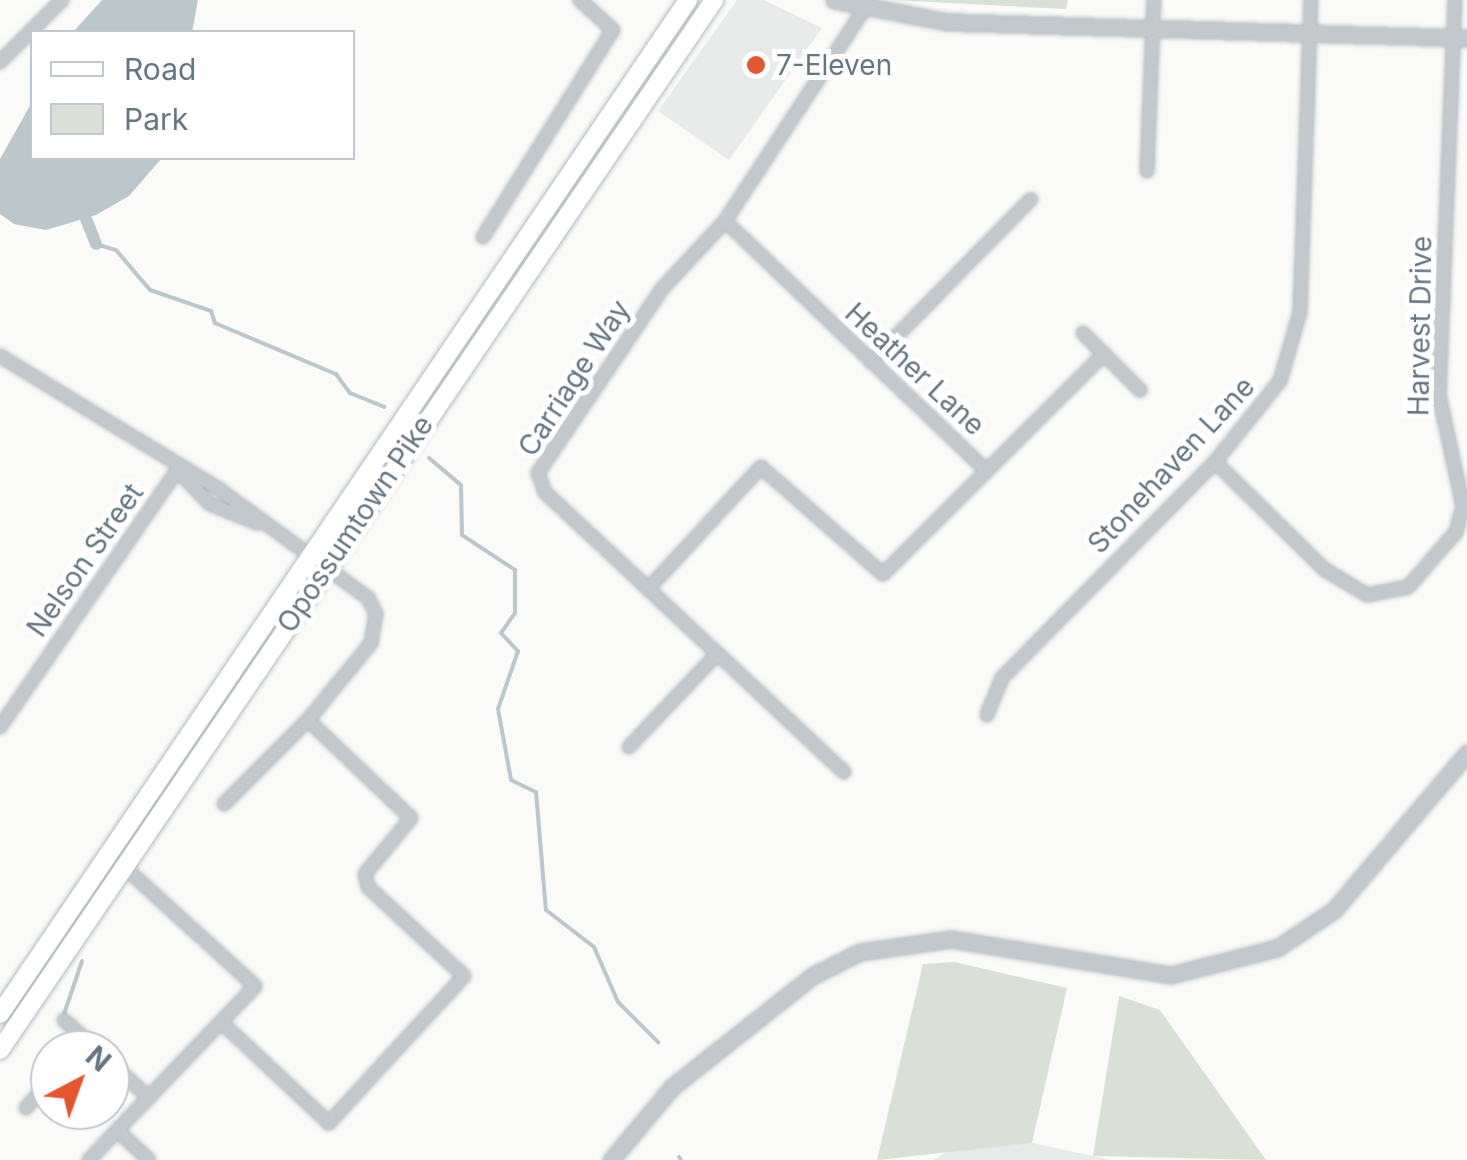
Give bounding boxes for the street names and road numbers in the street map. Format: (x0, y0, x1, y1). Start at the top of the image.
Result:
street label: Harvest Drive (1402, 236, 1438, 416)
street label: Carriage Way (511, 294, 637, 462)
street label: Heather Lane (838, 296, 992, 442)
street label: Stonehaven Lane (1081, 370, 1261, 560)
street label: Opossumtown Pike (270, 409, 440, 639)
street label: Nelson Street (20, 477, 150, 643)

